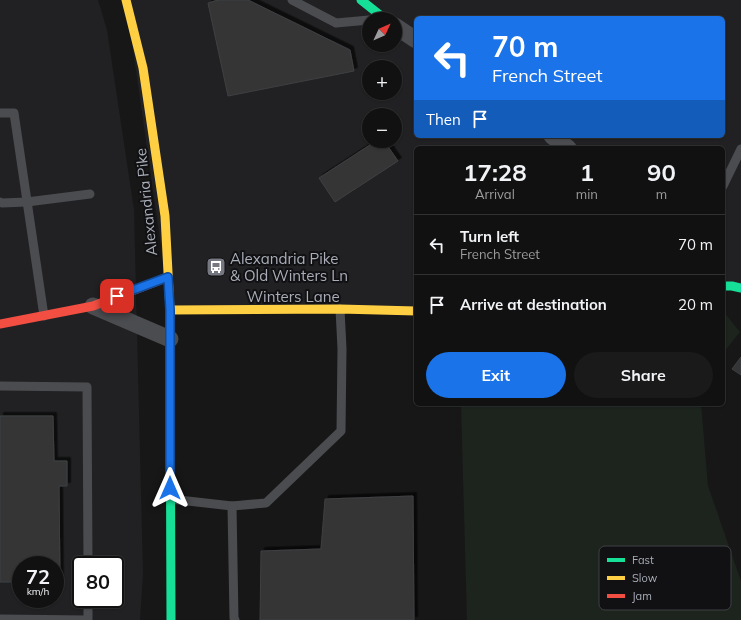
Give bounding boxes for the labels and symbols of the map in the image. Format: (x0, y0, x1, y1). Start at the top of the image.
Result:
north arrow (362, 12, 402, 52)
street label: Alexandria Pike (131, 147, 161, 257)
place label: Alexandria Pike & Old Winters Ln (230, 249, 348, 285)
bus stop icon: Alexandria Pike & Old Winters Ln (205, 256, 227, 278)
pin (100, 279, 134, 313)
street label: Winters Lane (246, 287, 340, 306)
position arrow (149, 467, 191, 509)
legend (599, 546, 731, 610)
text: Fast (632, 553, 654, 567)
speed limit sign: 80 (72, 556, 124, 608)
text: Slow (632, 571, 658, 585)
text: Jam (632, 589, 652, 603)

